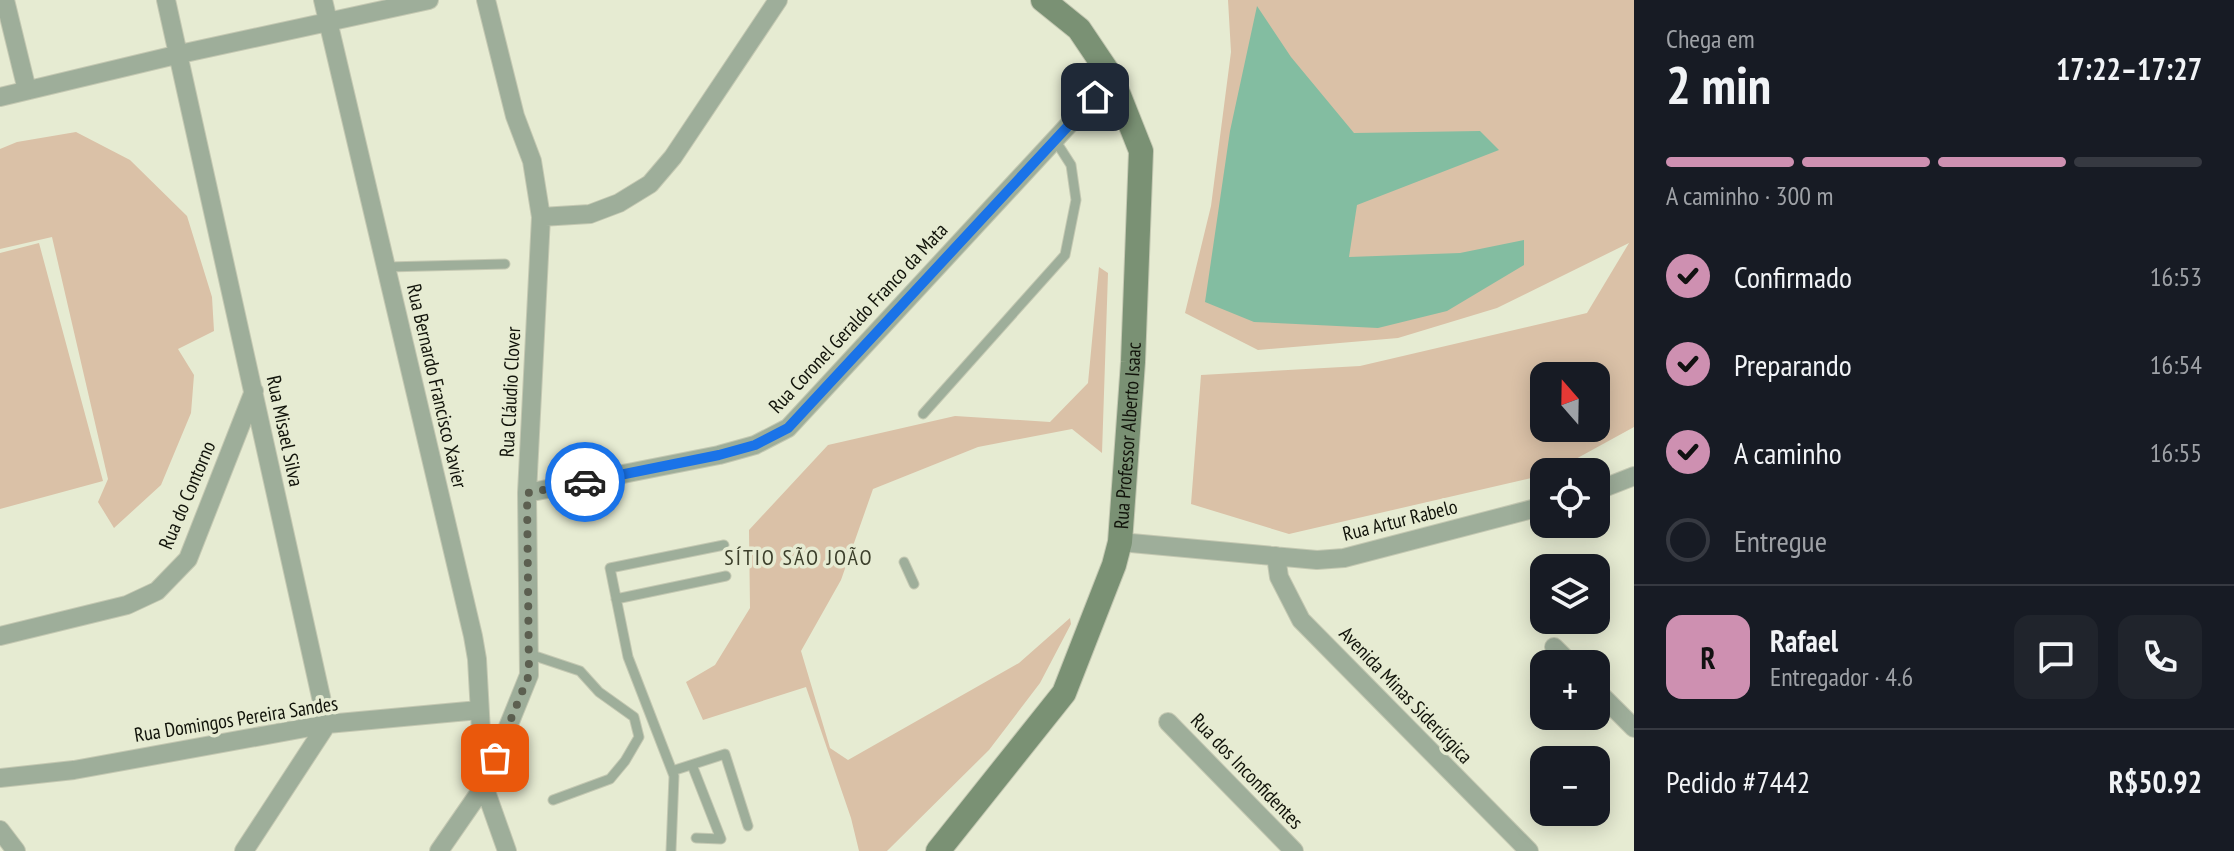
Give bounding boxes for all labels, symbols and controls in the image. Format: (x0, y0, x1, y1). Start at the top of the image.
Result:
text: Chega em (1666, 22, 1755, 55)
text: 17:22–17:27 (2056, 49, 2202, 88)
text: 2 min (1666, 51, 1771, 118)
pin (1061, 63, 1129, 131)
icon: home (1073, 75, 1117, 119)
text: A caminho · 300 m (1666, 179, 1833, 212)
street label: Rua Coronel Geraldo Franco da Mata (763, 217, 953, 419)
icon: check (1666, 254, 1710, 298)
text: Confirmado (1734, 257, 1852, 296)
text: 16:53 (2150, 260, 2202, 293)
street label: Rua Bernardo Francisco Xavier (401, 281, 473, 491)
street label: Rua Cláudio Clover (494, 326, 526, 458)
street label: Rua Professor Alberto Isaac (1108, 342, 1147, 530)
icon: check (1666, 342, 1710, 386)
text: Preparando (1734, 345, 1852, 384)
text: 16:54 (2150, 348, 2202, 381)
north arrow (1530, 362, 1610, 442)
map controls (1530, 362, 1610, 826)
street label: Rua Misael Silva (261, 373, 309, 489)
icon: check (1666, 430, 1710, 474)
text: A caminho (1734, 433, 1842, 472)
text: 16:55 (2150, 436, 2202, 469)
street label: Rua do Contorno (153, 437, 221, 553)
courier (545, 442, 625, 522)
button: locate (1530, 458, 1610, 538)
icon: car (563, 460, 607, 504)
street label: Rua Artur Rabelo (1340, 493, 1460, 547)
text: Entregue (1734, 521, 1827, 560)
district label: SÍTIO SÃO JOÃO (724, 543, 874, 571)
button: layers (1530, 554, 1610, 634)
button: chat (2014, 615, 2098, 699)
button: phone (2118, 615, 2202, 699)
street label: Avenida Minas Siderúrgica (1334, 621, 1478, 769)
text: Rafael (1770, 621, 1838, 660)
text: R (1700, 638, 1716, 677)
button: + (1530, 650, 1610, 730)
text: Entregador · 4.6 (1770, 660, 1913, 693)
street label: Rua Domingos Pereira Sandes (132, 690, 340, 748)
street label: Rua dos Inconfidentes (1185, 708, 1309, 835)
pin (461, 724, 529, 792)
icon: bag (473, 736, 517, 780)
button: − (1530, 746, 1610, 826)
text: Pedido #7442 (1666, 762, 1810, 801)
text: R$50.92 (2109, 762, 2202, 801)

